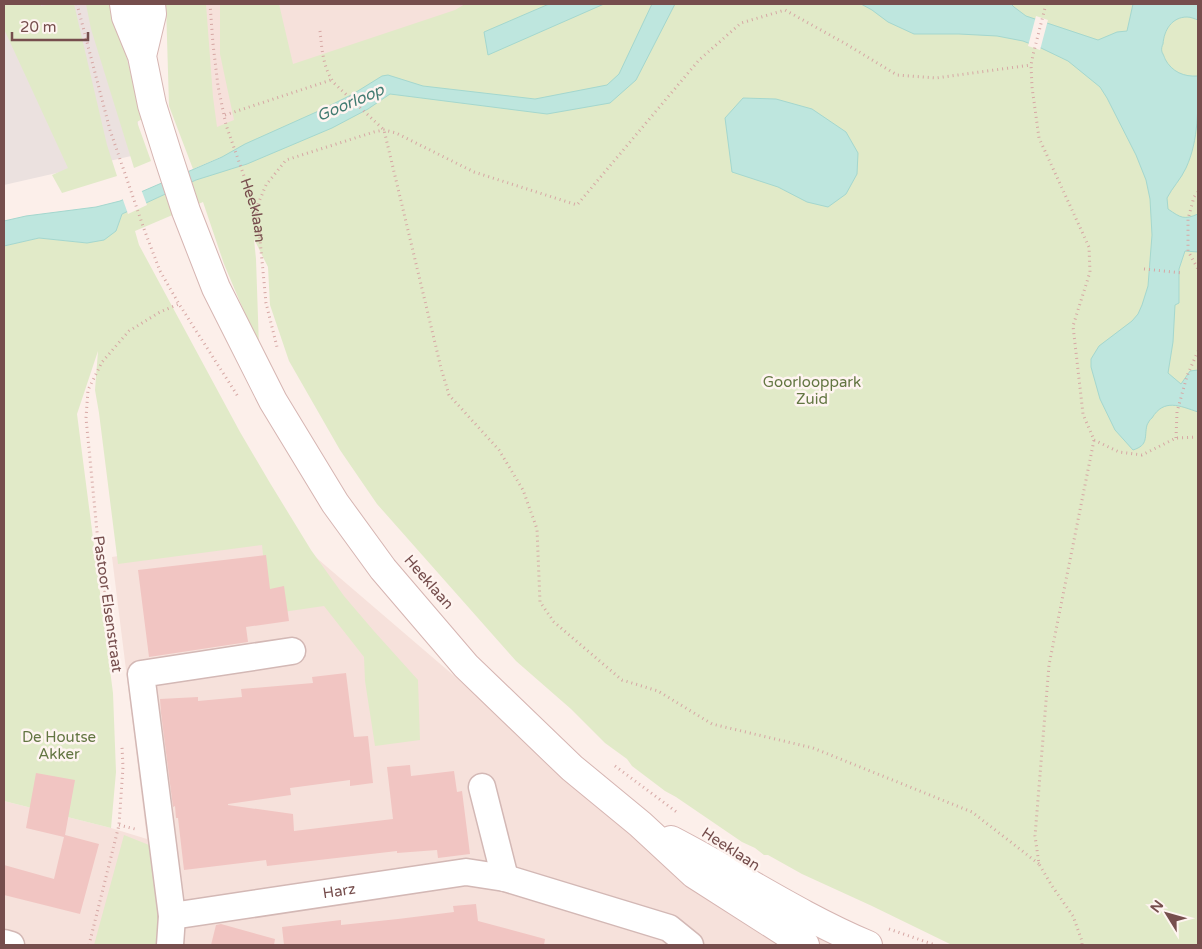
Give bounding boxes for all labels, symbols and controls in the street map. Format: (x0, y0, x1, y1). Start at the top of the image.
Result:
scale bar (12, 10, 89, 42)
text: 20 m (20, 18, 57, 36)
water label: Goorloop (314, 79, 388, 126)
street label: Heeklaan (236, 176, 269, 243)
park label: Goorlooppark Zuid (763, 373, 861, 408)
street label: Pastoor Elsenstraat (89, 534, 127, 674)
street label: Heeklaan (401, 551, 457, 613)
park label: De Houtse Akker (22, 728, 96, 763)
street label: Heeklaan (698, 823, 764, 875)
street label: Harz (321, 880, 357, 902)
north arrow (1142, 889, 1192, 939)
text: N (1147, 897, 1167, 916)

